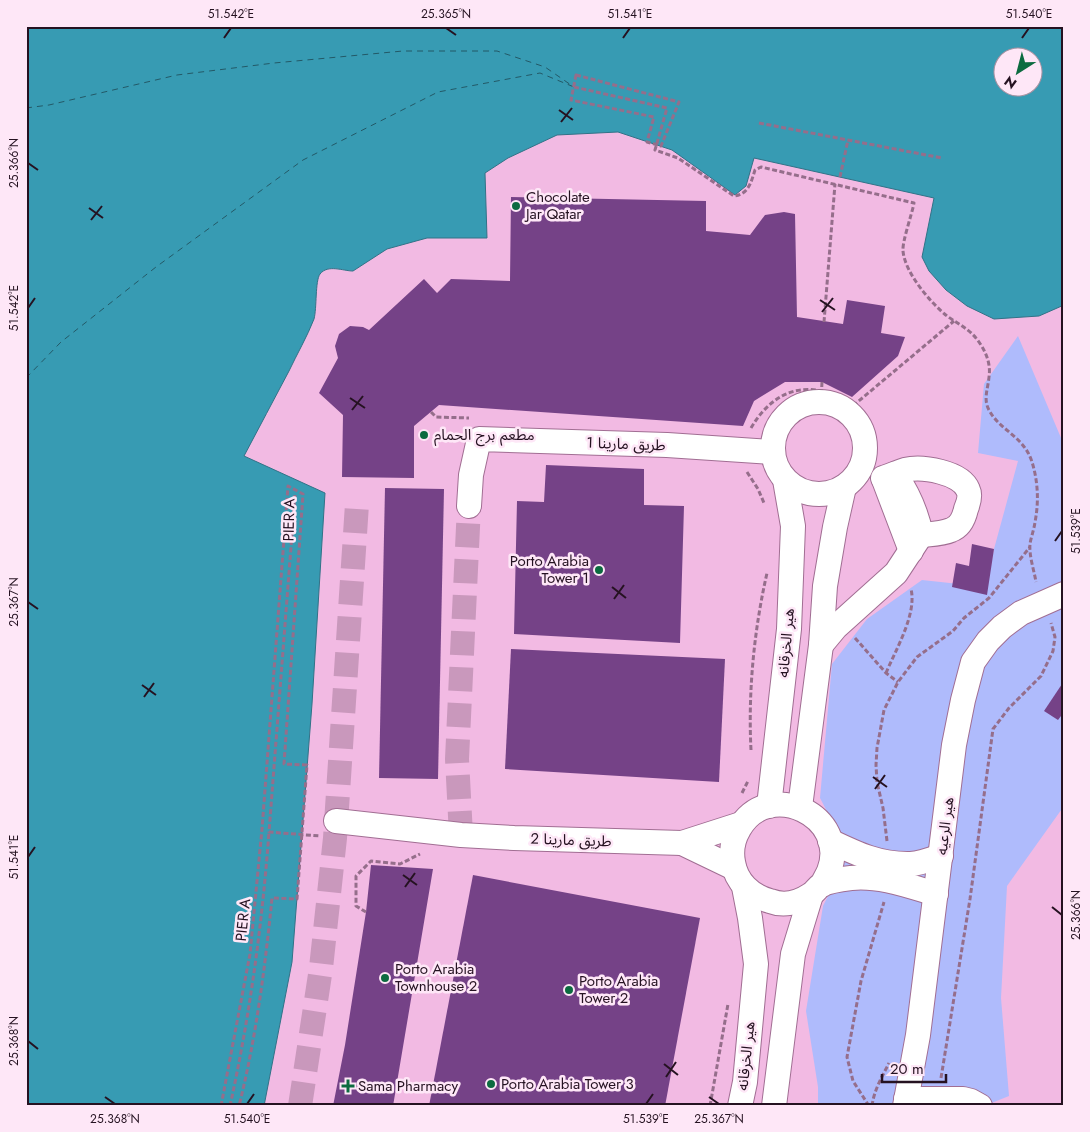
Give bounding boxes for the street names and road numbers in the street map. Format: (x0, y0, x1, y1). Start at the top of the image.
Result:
street label: طريق مارينا 1 (586, 432, 666, 456)
street label: PIER A (278, 498, 300, 542)
street label: هير الخرقانه (772, 607, 800, 679)
street label: هير الرعيه (931, 796, 959, 856)
street label: طريق مارينا 2 (530, 828, 612, 852)
street label: PIER A (230, 897, 256, 943)
street label: هير الخرقانه (731, 1020, 761, 1092)

